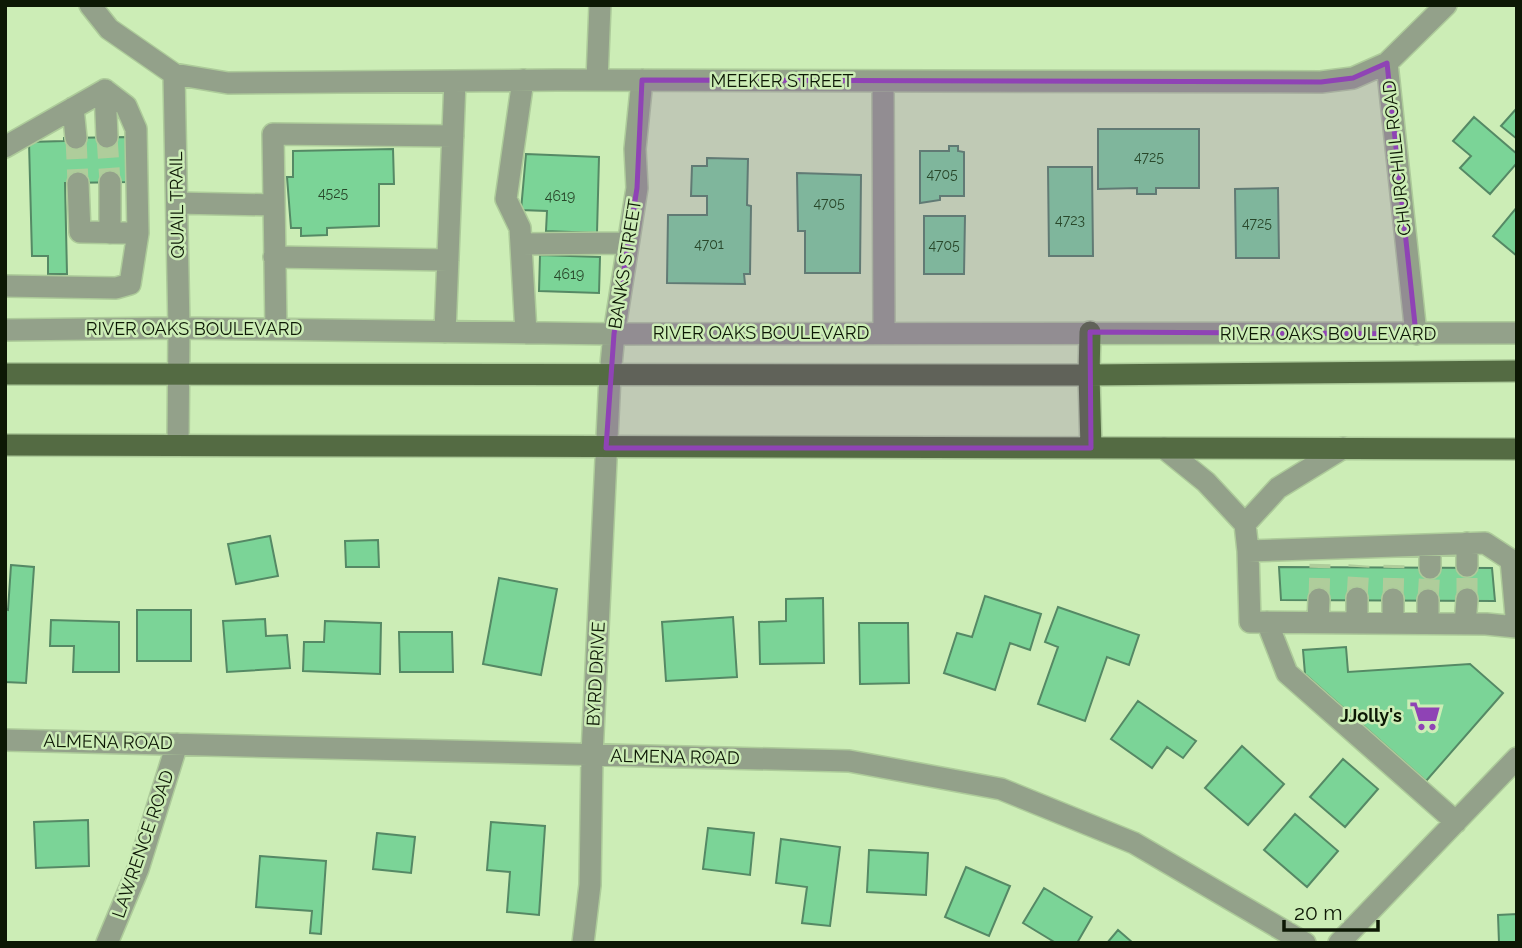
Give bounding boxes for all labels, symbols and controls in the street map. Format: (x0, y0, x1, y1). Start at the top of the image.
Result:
street label: MEEKER STREET (710, 70, 854, 91)
street label: CHURCHILL ROAD (1378, 79, 1415, 237)
house number: 4725 (1134, 149, 1164, 165)
street label: QUAIL TRAIL (165, 151, 188, 259)
house number: 4705 (926, 166, 958, 182)
house number: 4525 (318, 185, 348, 201)
house number: 4619 (545, 188, 575, 204)
house number: 4705 (813, 195, 845, 211)
street label: BANKS STREET (604, 197, 645, 330)
house number: 4723 (1055, 212, 1085, 228)
house number: 4725 (1242, 215, 1272, 231)
house number: 4701 (694, 236, 724, 252)
house number: 4705 (928, 237, 960, 253)
house number: 4619 (554, 266, 584, 282)
street label: RIVER OAKS BOULEVARD (86, 318, 302, 339)
street label: RIVER OAKS BOULEVARD (653, 322, 869, 343)
street label: RIVER OAKS BOULEVARD (1220, 323, 1436, 344)
street label: BYRD DRIVE (582, 621, 609, 727)
supermarket icon: JJolly's (1408, 699, 1442, 733)
place label: JJolly's (1340, 705, 1402, 726)
street label: ALMENA ROAD (43, 730, 173, 753)
street label: ALMENA ROAD (610, 745, 740, 768)
street label: LAWRENCE ROAD (107, 767, 178, 920)
scale bar (1284, 888, 1378, 932)
text: 20 m (1294, 900, 1342, 925)

